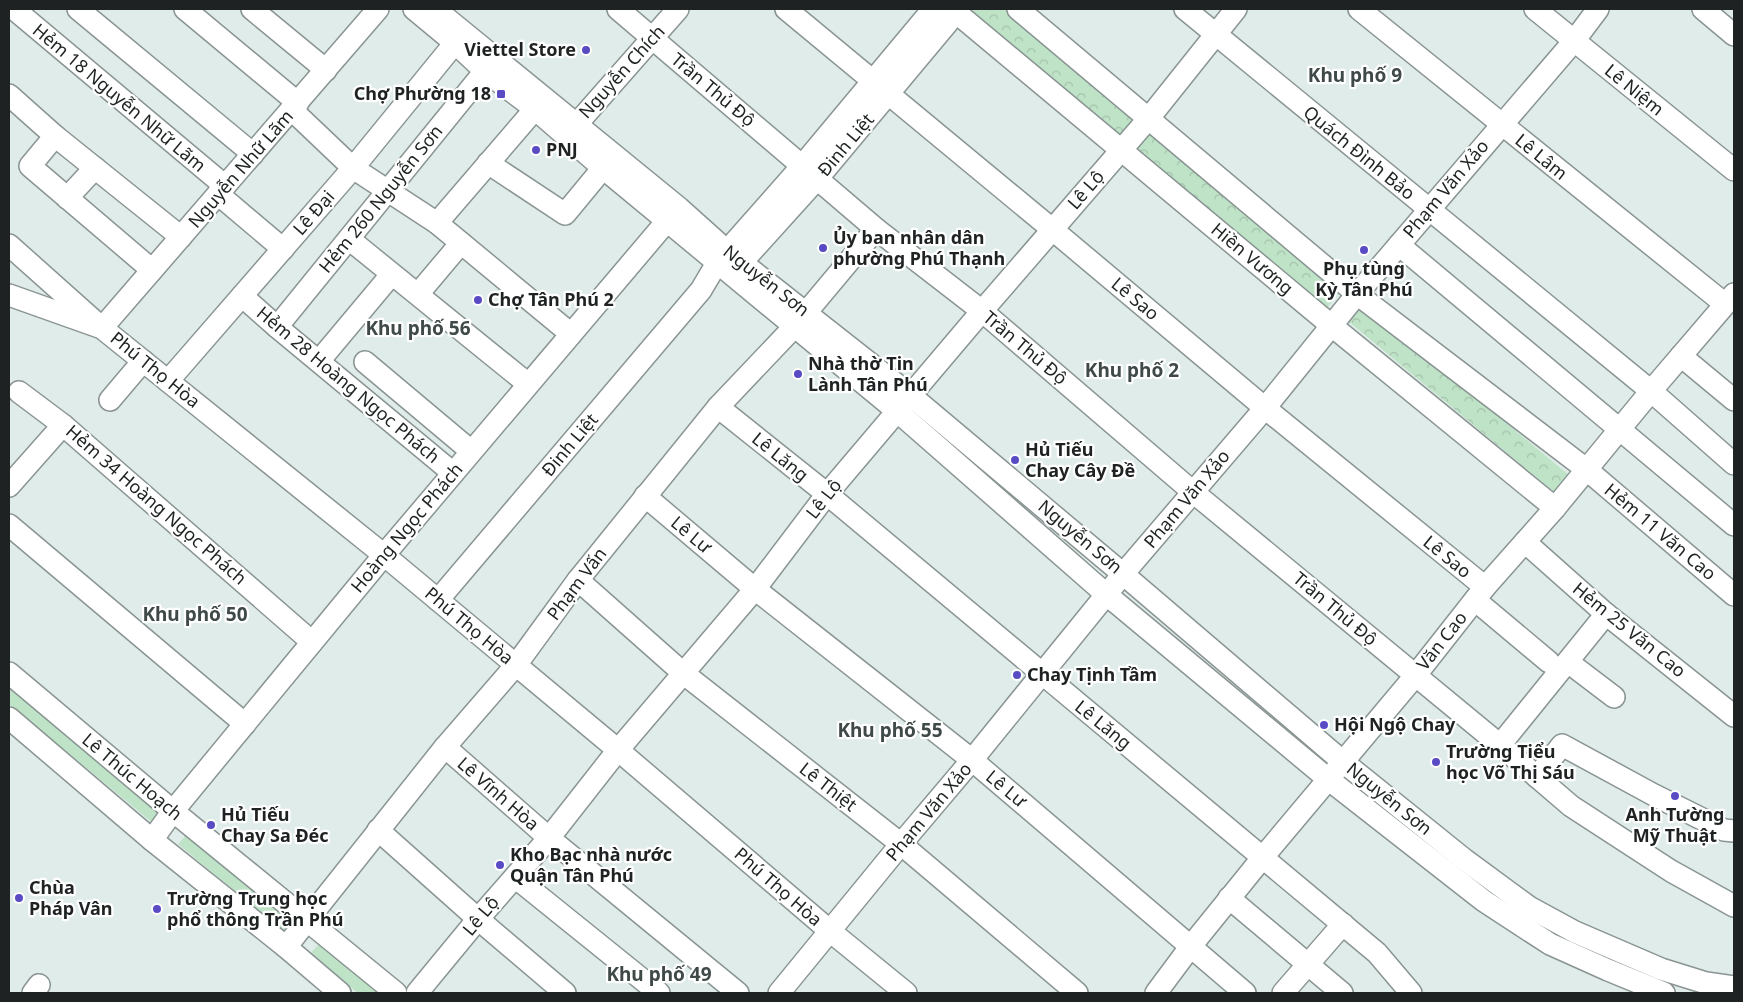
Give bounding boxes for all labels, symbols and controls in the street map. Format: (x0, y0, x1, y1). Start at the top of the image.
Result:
street label: Hẻm 18 Nguyễn Nhữ Lãm (28, 18, 211, 177)
street label: Nguyễn Chích (573, 19, 670, 123)
place label: Viettel Store (464, 37, 576, 61)
marker: Viettel Store (580, 44, 592, 56)
street label: Trần Thủ Độ (666, 47, 761, 132)
street label: Lê Niệm (1600, 58, 1669, 120)
district label: Khu phố 9 (1308, 62, 1402, 88)
place label: Chợ Phường 18 (354, 81, 491, 105)
marker: Chợ Phường 18 (495, 88, 507, 100)
street label: Quách Đình Bảo (1299, 100, 1420, 205)
street label: Nguyễn Nhữ Lãm (182, 104, 298, 232)
street label: Đinh Liệt (812, 107, 879, 181)
street label: Hẻm 260 Nguyễn Sơn (313, 119, 447, 277)
street label: Lê Lâm (1511, 128, 1573, 185)
street label: Phạm Văn Xảo (1397, 134, 1493, 243)
place label: PNJ (546, 137, 578, 161)
marker: PNJ (530, 144, 542, 156)
street label: Lê Lộ (1062, 165, 1109, 214)
street label: Lê Đại (287, 185, 339, 240)
street label: Hiền Vương (1207, 217, 1299, 300)
place label: Ủy ban nhân dân phường Phú Thạnh (833, 225, 1005, 270)
street label: Nguyễn Sơn (719, 239, 815, 321)
marker: Ủy ban nhân dân phường Phú Thạnh (817, 242, 829, 254)
marker: Phụ tùng Kỳ Tân Phú (1358, 244, 1370, 256)
place label: Phụ tùng Kỳ Tân Phú (1315, 256, 1413, 301)
street label: Lê Sao (1107, 271, 1164, 325)
place label: Chợ Tân Phú 2 (488, 287, 614, 311)
marker: Chợ Tân Phú 2 (472, 294, 484, 306)
street label: Hẻm 28 Hoàng Ngọc Phách (252, 300, 445, 468)
street label: Trần Thủ Độ (978, 305, 1073, 390)
district label: Khu phố 56 (365, 315, 471, 341)
street label: Phú Thọ Hòa (106, 326, 205, 413)
place label: Nhà thờ Tin Lành Tân Phú (808, 351, 928, 396)
district label: Khu phố 2 (1085, 357, 1179, 383)
marker: Nhà thờ Tin Lành Tân Phú (792, 368, 804, 380)
street label: Đinh Liệt (536, 407, 603, 481)
street label: Hẻm 34 Hoàng Ngọc Phách (61, 419, 252, 590)
street label: Lê Lăng (747, 426, 814, 486)
place label: Hủ Tiếu Chay Cây Đề (1025, 437, 1135, 482)
street label: Phạm Văn Xảo (1138, 444, 1234, 553)
marker: Hủ Tiếu Chay Cây Đề (1009, 454, 1021, 466)
street label: Hoàng Ngọc Phách (345, 458, 468, 597)
street label: Lê Lộ (800, 473, 846, 523)
street label: Hẻm 11 Văn Cao (1600, 477, 1722, 585)
street label: Nguyễn Sơn (1033, 494, 1128, 579)
street label: Lê Lư (666, 510, 718, 559)
street label: Lê Sao (1419, 530, 1477, 583)
street label: Phạm Vấn (541, 542, 611, 625)
street label: Trần Thủ Độ (1288, 566, 1383, 651)
street label: Hẻm 25 Văn Cao (1568, 576, 1691, 682)
street label: Phú Thọ Hòa (420, 581, 519, 669)
district label: Khu phố 50 (142, 601, 248, 627)
street label: Văn Cao (1411, 606, 1472, 675)
place label: Chay Tịnh Tầm (1027, 662, 1157, 686)
marker: Chay Tịnh Tầm (1011, 669, 1023, 681)
street label: Lê Lăng (1070, 694, 1137, 754)
place label: Hội Ngộ Chay (1334, 712, 1456, 736)
district label: Khu phố 55 (837, 717, 943, 743)
marker: Hội Ngộ Chay (1318, 719, 1330, 731)
street label: Lê Thúc Hoạch (77, 727, 188, 825)
place label: Trường Tiểu học Võ Thị Sáu (1446, 739, 1575, 784)
street label: Lê Vĩnh Hòa (453, 751, 545, 835)
street label: Lê Thiệt (795, 756, 863, 817)
street label: Nguyễn Sơn (1342, 756, 1437, 840)
marker: Trường Tiểu học Võ Thị Sáu (1430, 756, 1442, 768)
street label: Phạm Văn Xảo (880, 757, 976, 866)
street label: Lê Lư (981, 764, 1033, 813)
marker: Anh Tường Mỹ Thuật (1669, 790, 1681, 802)
place label: Hủ Tiếu Chay Sa Đéc (221, 802, 329, 847)
place label: Anh Tường Mỹ Thuật (1626, 802, 1724, 847)
marker: Hủ Tiếu Chay Sa Đéc (205, 819, 217, 831)
street label: Phú Thọ Hòa (730, 841, 828, 931)
place label: Kho Bạc nhà nước Quận Tân Phú (510, 842, 672, 887)
marker: Kho Bạc nhà nước Quận Tân Phú (494, 859, 506, 871)
place label: Chùa Pháp Vân (29, 875, 113, 920)
place label: Trường Trung học phổ thông Trần Phú (167, 886, 343, 931)
street label: Lê Lộ (457, 891, 504, 940)
marker: Chùa Pháp Vân (13, 892, 25, 904)
marker: Trường Trung học phổ thông Trần Phú (151, 903, 163, 915)
district label: Khu phố 49 (606, 961, 712, 987)

